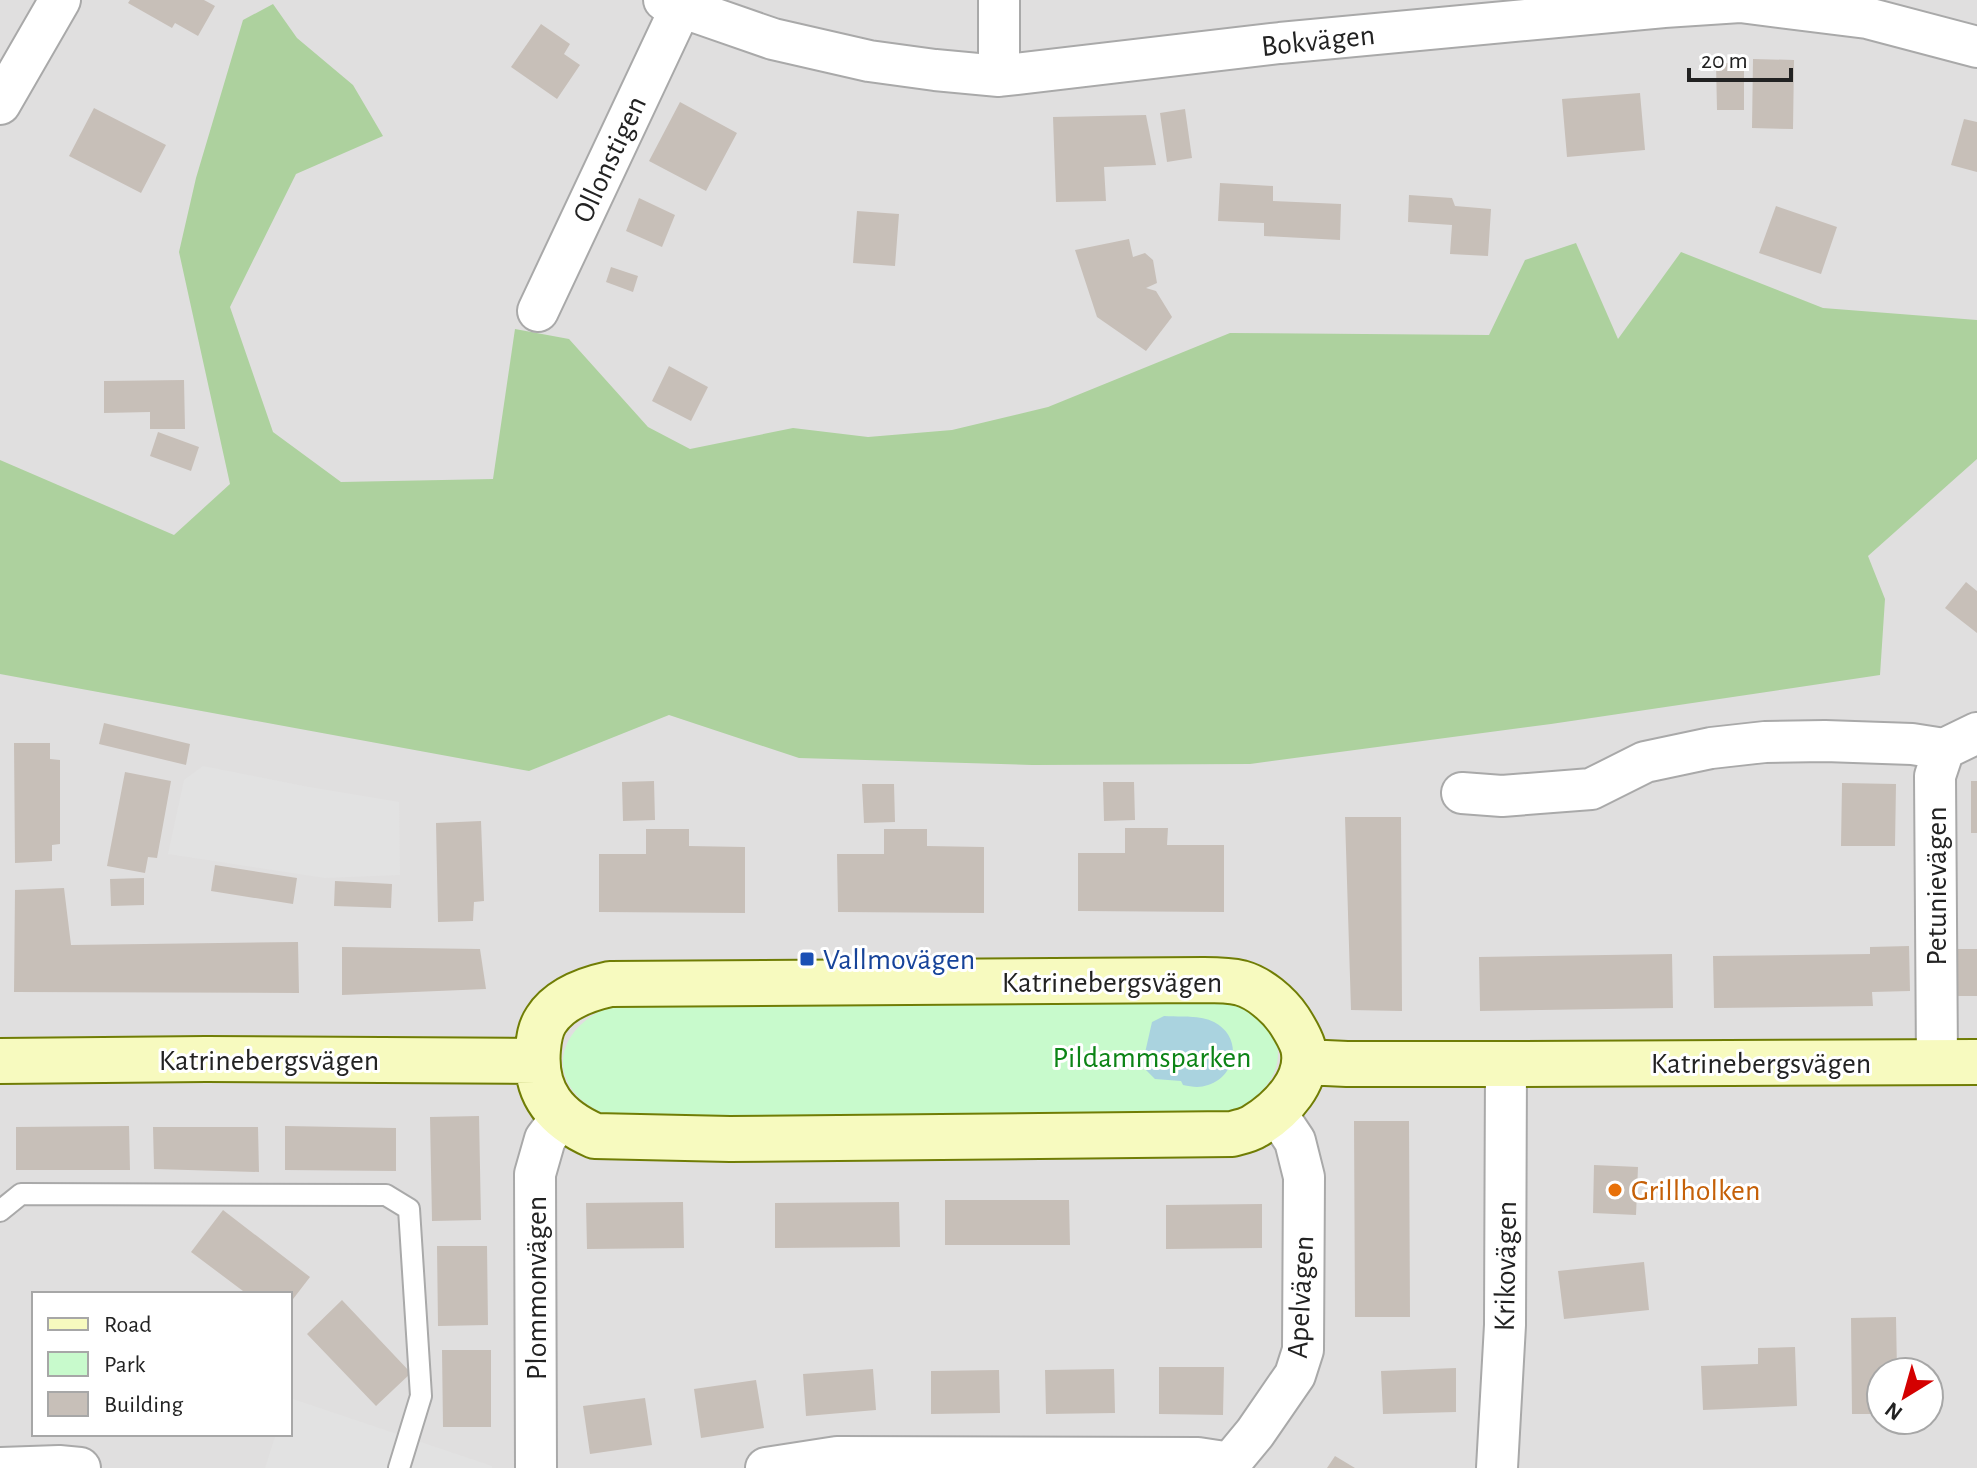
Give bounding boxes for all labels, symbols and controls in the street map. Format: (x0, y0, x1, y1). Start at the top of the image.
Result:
street label: Bokvägen (1260, 20, 1376, 62)
scale bar (1689, 32, 1791, 82)
text: 20 m (1701, 49, 1748, 73)
street label: Ollonstigen (568, 92, 652, 227)
street label: Petunievägen (1922, 806, 1952, 966)
place label: Vallmovägen (823, 945, 975, 975)
marker: Vallmovägen (798, 950, 816, 968)
street label: Katrinebergsvägen (1002, 968, 1222, 998)
park label: Pildammsparken (1052, 1043, 1252, 1073)
street label: Katrinebergsvägen (159, 1046, 379, 1076)
street label: Katrinebergsvägen (1651, 1049, 1871, 1079)
place label: Grillholken (1631, 1176, 1760, 1206)
marker: Grillholken (1606, 1181, 1624, 1199)
street label: Plommonvägen (522, 1196, 552, 1380)
street label: Krikovägen (1490, 1200, 1522, 1332)
street label: Apelvägen (1283, 1235, 1319, 1359)
legend (32, 1292, 292, 1436)
text: Road (104, 1313, 152, 1337)
text: Park (104, 1353, 145, 1377)
north arrow (1865, 1356, 1945, 1436)
text: Building (104, 1393, 183, 1417)
text: N (1881, 1398, 1906, 1425)

